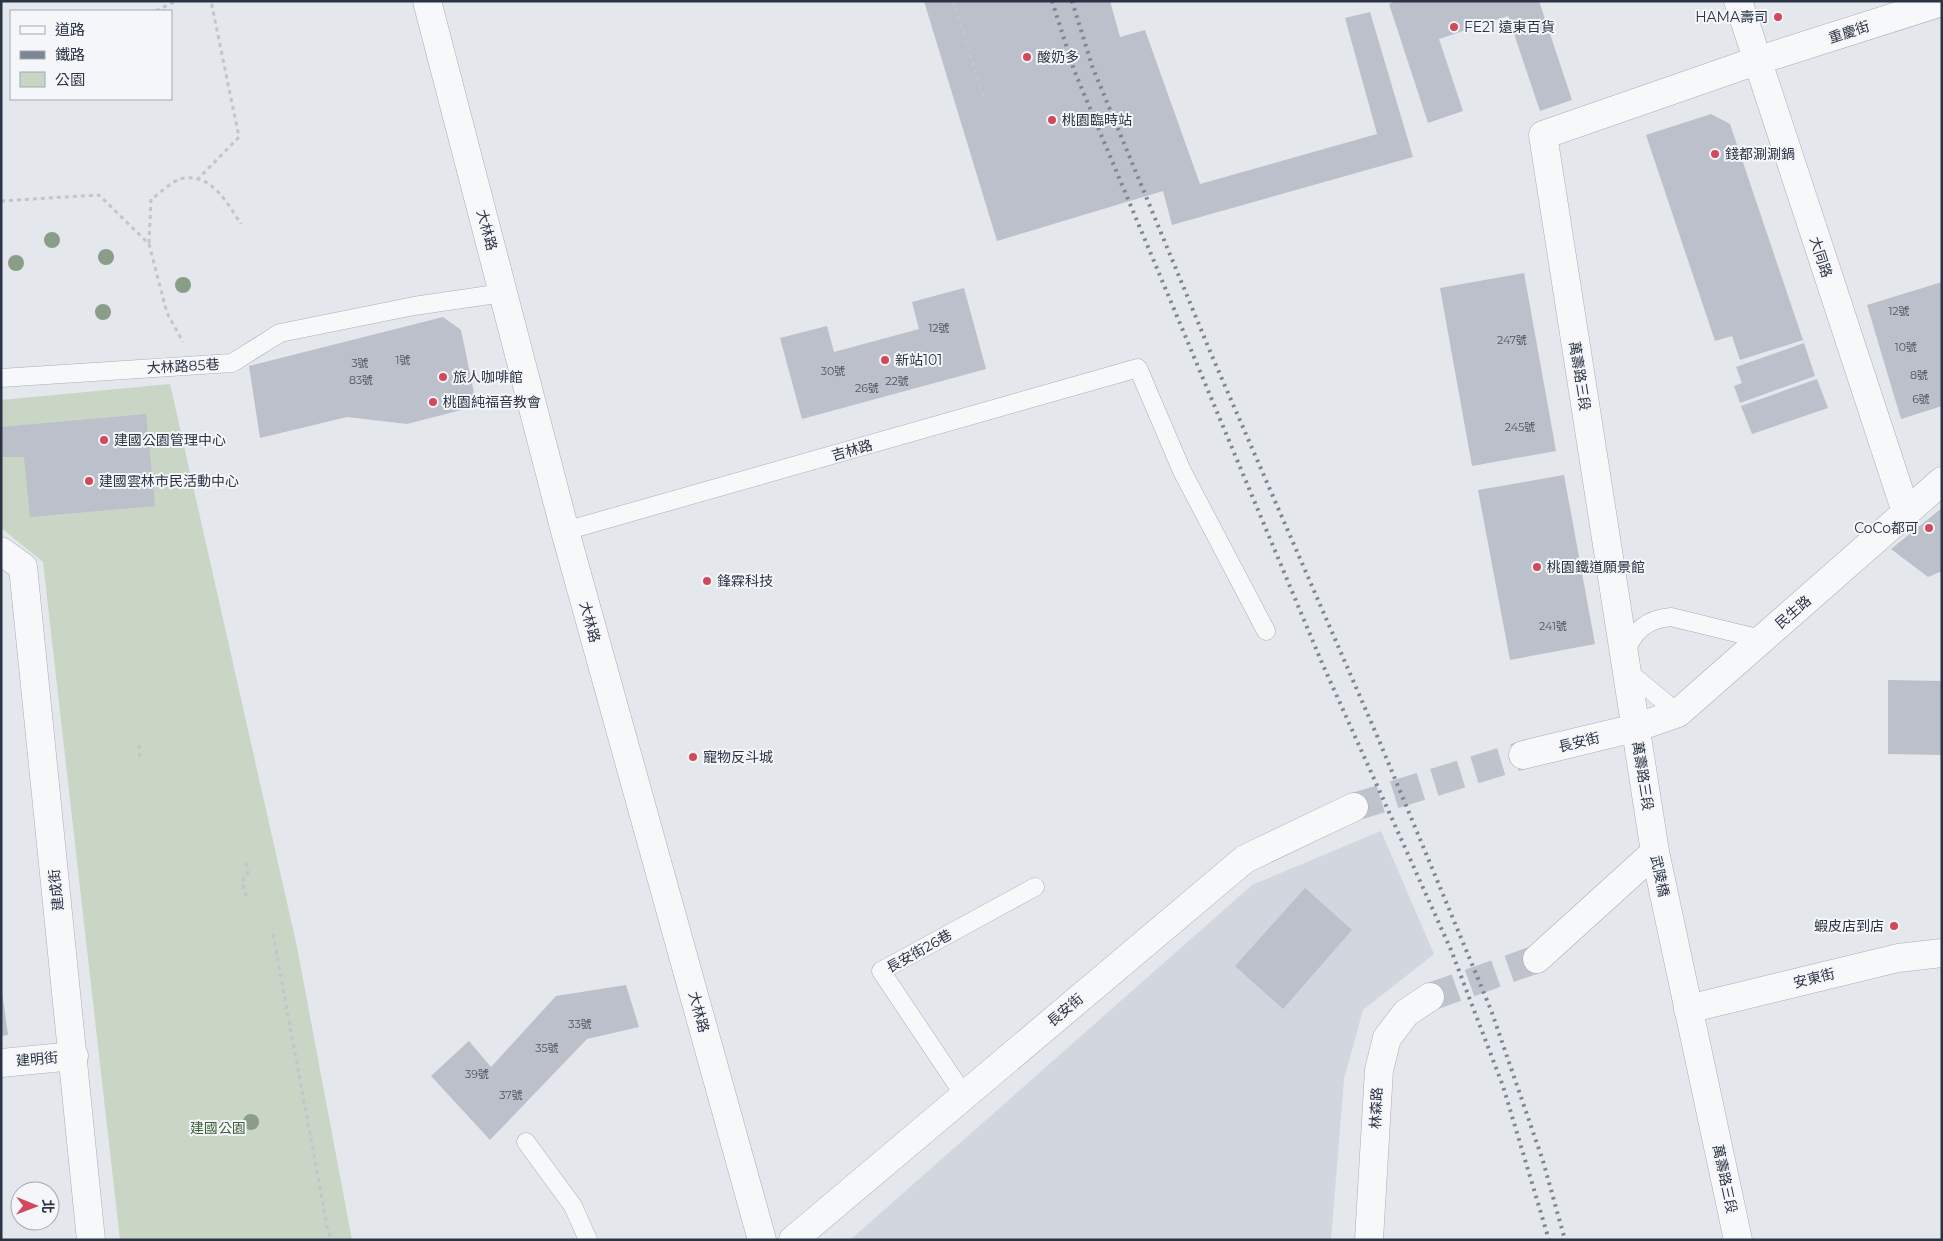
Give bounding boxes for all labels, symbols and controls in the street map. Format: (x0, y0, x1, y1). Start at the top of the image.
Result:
place label: HAMA壽司 (1695, 8, 1768, 26)
legend (10, 10, 172, 100)
marker: HAMA壽司 (1772, 11, 1784, 23)
street label: 重慶街 (1826, 17, 1872, 47)
place label: FE21 遠東百貨 (1464, 18, 1555, 36)
text: 道路 (55, 20, 85, 39)
marker: FE21 遠東百貨 (1448, 21, 1460, 33)
text: 鐵路 (55, 45, 85, 64)
place label: 酸奶多 (1037, 48, 1079, 66)
marker: 酸奶多 (1021, 51, 1033, 63)
text: 公園 (55, 70, 85, 89)
place label: 桃園臨時站 (1062, 111, 1132, 129)
marker: 桃園臨時站 (1046, 114, 1058, 126)
place label: 錢都涮涮鍋 (1725, 145, 1795, 163)
marker: 錢都涮涮鍋 (1709, 148, 1721, 160)
street label: 大林路 (473, 207, 501, 253)
street label: 大同路 (1806, 234, 1836, 280)
house number: 12號 (1888, 304, 1910, 318)
house number: 12號 (928, 321, 950, 335)
house number: 247號 (1497, 333, 1527, 347)
street label: 萬壽路三段 (1566, 340, 1594, 412)
house number: 10號 (1895, 340, 1917, 354)
place label: 新站101 (895, 351, 942, 369)
house number: 1號 (396, 353, 410, 367)
marker: 新站101 (879, 354, 891, 366)
street label: 大林路85巷 (146, 355, 220, 377)
house number: 3號 (351, 356, 369, 370)
house number: 30號 (821, 364, 845, 378)
place label: 旅人咖啡館 (453, 368, 523, 386)
house number: 8號 (1910, 368, 1928, 382)
marker: 旅人咖啡館 (437, 371, 449, 383)
house number: 83號 (349, 373, 373, 387)
house number: 22號 (885, 374, 909, 388)
house number: 26號 (855, 381, 879, 395)
house number: 6號 (1912, 392, 1930, 406)
place label: 桃園純福音教會 (443, 393, 541, 411)
marker: 桃園純福音教會 (427, 396, 439, 408)
house number: 245號 (1505, 420, 1535, 434)
place label: 建國公園管理中心 (114, 431, 226, 449)
marker: 建國公園管理中心 (98, 434, 110, 446)
street label: 吉林路 (829, 436, 875, 464)
place label: 建國雲林市民活動中心 (99, 472, 239, 490)
marker: 建國雲林市民活動中心 (83, 475, 95, 487)
place label: CoCo都可 (1854, 519, 1919, 537)
marker: CoCo都可 (1923, 522, 1935, 534)
place label: 桃園鐵道願景館 (1547, 558, 1645, 576)
marker: 桃園鐵道願景館 (1531, 561, 1543, 573)
place label: 鋒霖科技 (717, 572, 773, 590)
marker: 鋒霖科技 (701, 575, 713, 587)
street label: 民生路 (1771, 591, 1815, 633)
street label: 大林路 (576, 599, 604, 645)
house number: 241號 (1539, 619, 1567, 633)
street label: 長安街 (1556, 728, 1602, 756)
street label: 萬壽路三段 (1629, 740, 1657, 812)
place label: 寵物反斗城 (703, 748, 773, 766)
marker: 寵物反斗城 (687, 751, 699, 763)
street label: 武陵橋 (1647, 854, 1673, 898)
street label: 建成街 (45, 868, 67, 912)
place label: 蝦皮店到店 (1814, 917, 1884, 935)
marker: 蝦皮店到店 (1888, 920, 1900, 932)
street label: 長安街26巷 (883, 926, 955, 976)
street label: 安東街 (1791, 964, 1837, 992)
street label: 大林路 (685, 989, 713, 1035)
street label: 長安街 (1043, 990, 1087, 1030)
house number: 33號 (568, 1017, 592, 1031)
house number: 35號 (535, 1041, 559, 1055)
street label: 建明街 (15, 1048, 59, 1070)
house number: 39號 (465, 1067, 489, 1081)
street label: 林森路 (1366, 1087, 1386, 1129)
house number: 37號 (499, 1088, 523, 1102)
park label: 建國公園 (190, 1119, 246, 1137)
street label: 萬壽路三段 (1709, 1143, 1741, 1215)
north arrow (10, 1181, 60, 1231)
text: 北 (39, 1199, 57, 1213)

